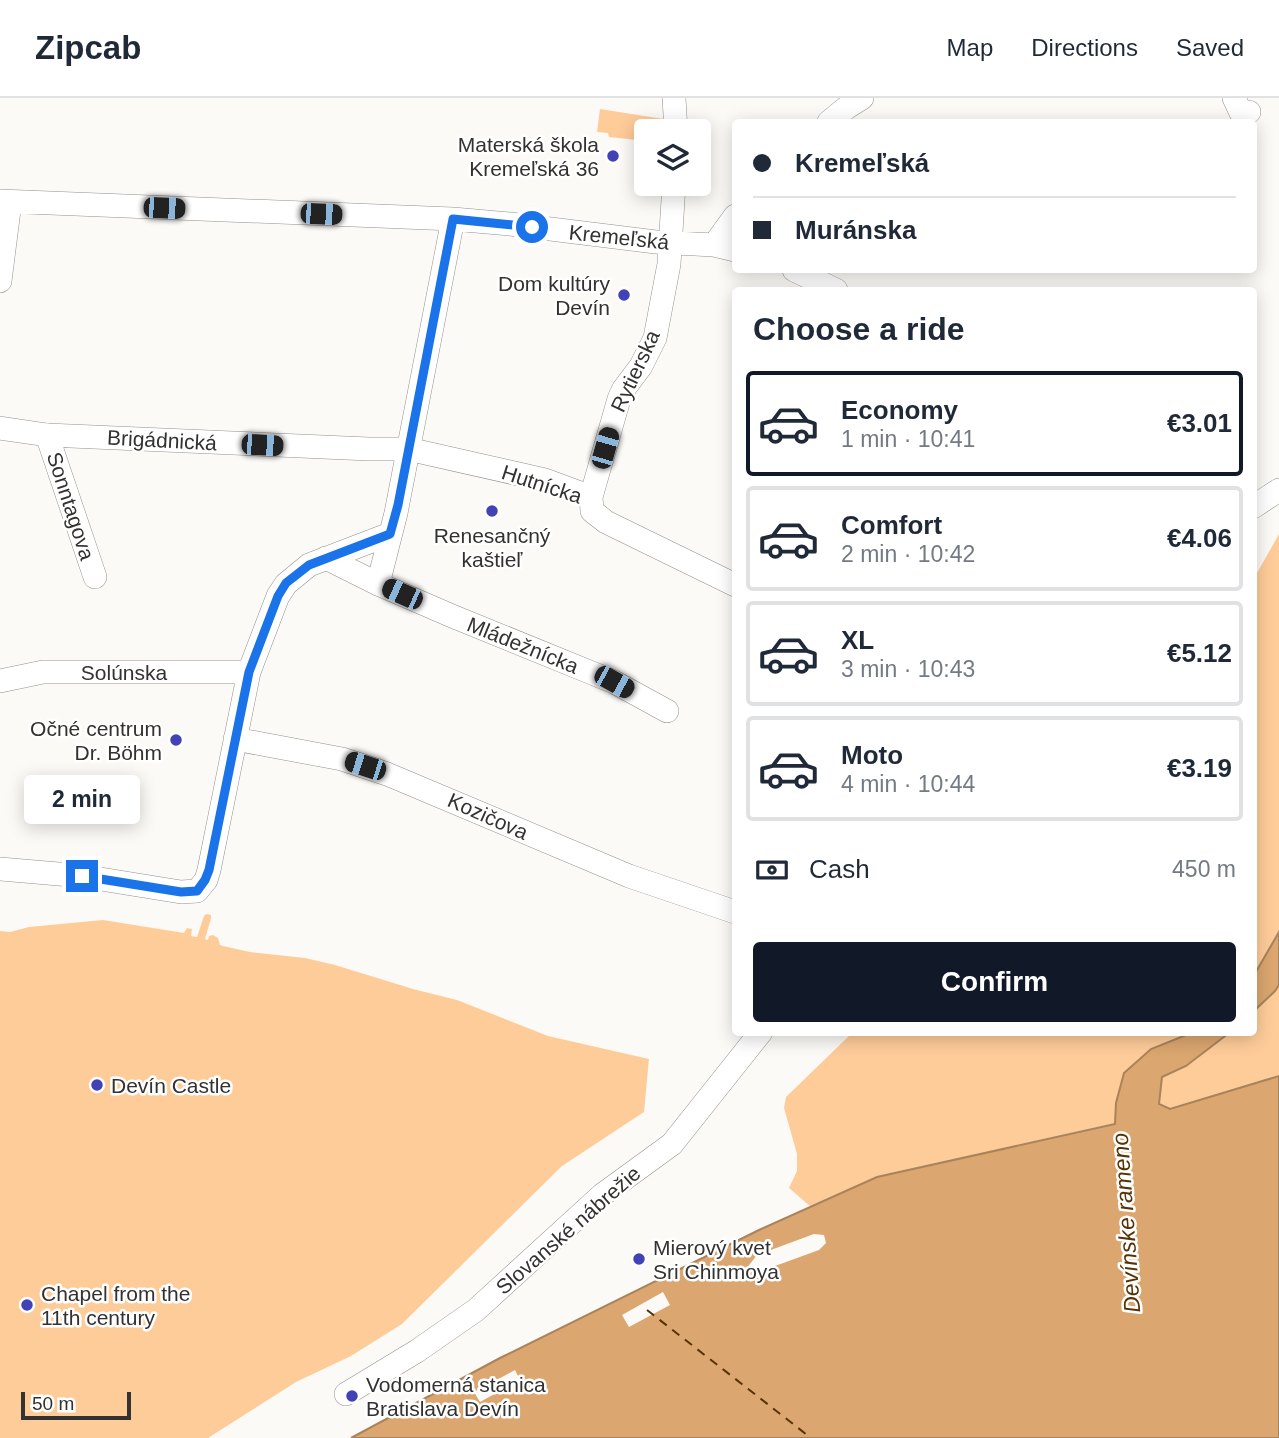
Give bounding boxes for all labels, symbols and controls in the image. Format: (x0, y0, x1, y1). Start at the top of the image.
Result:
text: Zipcab (35, 29, 141, 66)
text: Map (947, 34, 993, 61)
text: Directions (1031, 34, 1138, 61)
text: Saved (1176, 34, 1244, 61)
map controls (634, 119, 711, 196)
button: layers (634, 119, 711, 196)
place label: Materská škola Kremeľská 36 (458, 133, 599, 180)
marker: Materská škola Kremeľská 36 (605, 148, 621, 164)
text: Kremeľská (795, 148, 929, 178)
car (143, 197, 186, 219)
car (300, 203, 343, 225)
route start (516, 211, 548, 243)
text: Muránska (795, 215, 916, 245)
street label: Kremeľská (568, 220, 671, 254)
place label: Dom kultúry Devín (498, 272, 610, 319)
marker: Dom kultúry Devín (616, 287, 632, 303)
text: Choose a ride (753, 311, 965, 347)
street label: Rytierska (606, 326, 664, 416)
icon: car (757, 392, 820, 455)
text: Economy (841, 395, 958, 425)
text: €3.01 (1167, 408, 1232, 438)
car (590, 425, 621, 471)
street label: Brigádnická (107, 426, 218, 454)
text: 1 min · 10:41 (841, 426, 975, 452)
car (241, 433, 284, 457)
street label: Sonntagova (43, 449, 99, 563)
street label: Hutnícka (499, 460, 585, 508)
marker: Renesančný kaštieľ (484, 503, 500, 519)
icon: car (757, 507, 820, 570)
text: Comfort (841, 510, 942, 540)
text: €4.06 (1167, 523, 1232, 553)
place label: Renesančný kaštieľ (434, 524, 551, 571)
text: 2 min · 10:42 (841, 541, 975, 567)
car (379, 576, 426, 612)
street label: Mládežnícka (464, 612, 582, 678)
icon: car (757, 622, 820, 685)
text: XL (841, 625, 874, 655)
text: €5.12 (1167, 638, 1232, 668)
text: 3 min · 10:43 (841, 656, 975, 682)
street label: Solúnska (81, 661, 168, 684)
car (591, 663, 638, 701)
place label: Očné centrum Dr. Böhm (30, 717, 162, 764)
marker: Očné centrum Dr. Böhm (168, 732, 184, 748)
icon: car (757, 737, 820, 800)
text: Moto (841, 740, 903, 770)
car (342, 750, 389, 782)
text: €3.19 (1167, 753, 1232, 783)
text: 4 min · 10:44 (841, 771, 975, 797)
callout: 2 min (24, 774, 140, 824)
text: 2 min (52, 786, 112, 812)
street label: Kozičova (444, 788, 532, 844)
icon: cash (753, 851, 791, 889)
text: Cash (809, 854, 870, 884)
text: 450 m (1172, 856, 1236, 882)
route end (66, 860, 98, 892)
button: Confirm (753, 942, 1236, 1022)
place label: Devín Castle (111, 1074, 231, 1097)
marker: Devín Castle (89, 1077, 105, 1093)
water label: Devínske rameno (1107, 1132, 1145, 1314)
street label: Slovanské nábrežie (491, 1161, 645, 1299)
place label: Mierový kvet Sri Chinmoya (653, 1236, 779, 1283)
marker: Mierový kvet Sri Chinmoya (631, 1251, 647, 1267)
place label: Chapel from the 11th century (41, 1282, 190, 1329)
marker: Chapel from the 11th century (19, 1297, 35, 1313)
place label: Vodomerná stanica Bratislava Devín (366, 1373, 546, 1420)
marker: Vodomerná stanica Bratislava Devín (344, 1388, 360, 1404)
scale bar (21, 1389, 131, 1421)
text: 50 m (32, 1393, 74, 1414)

